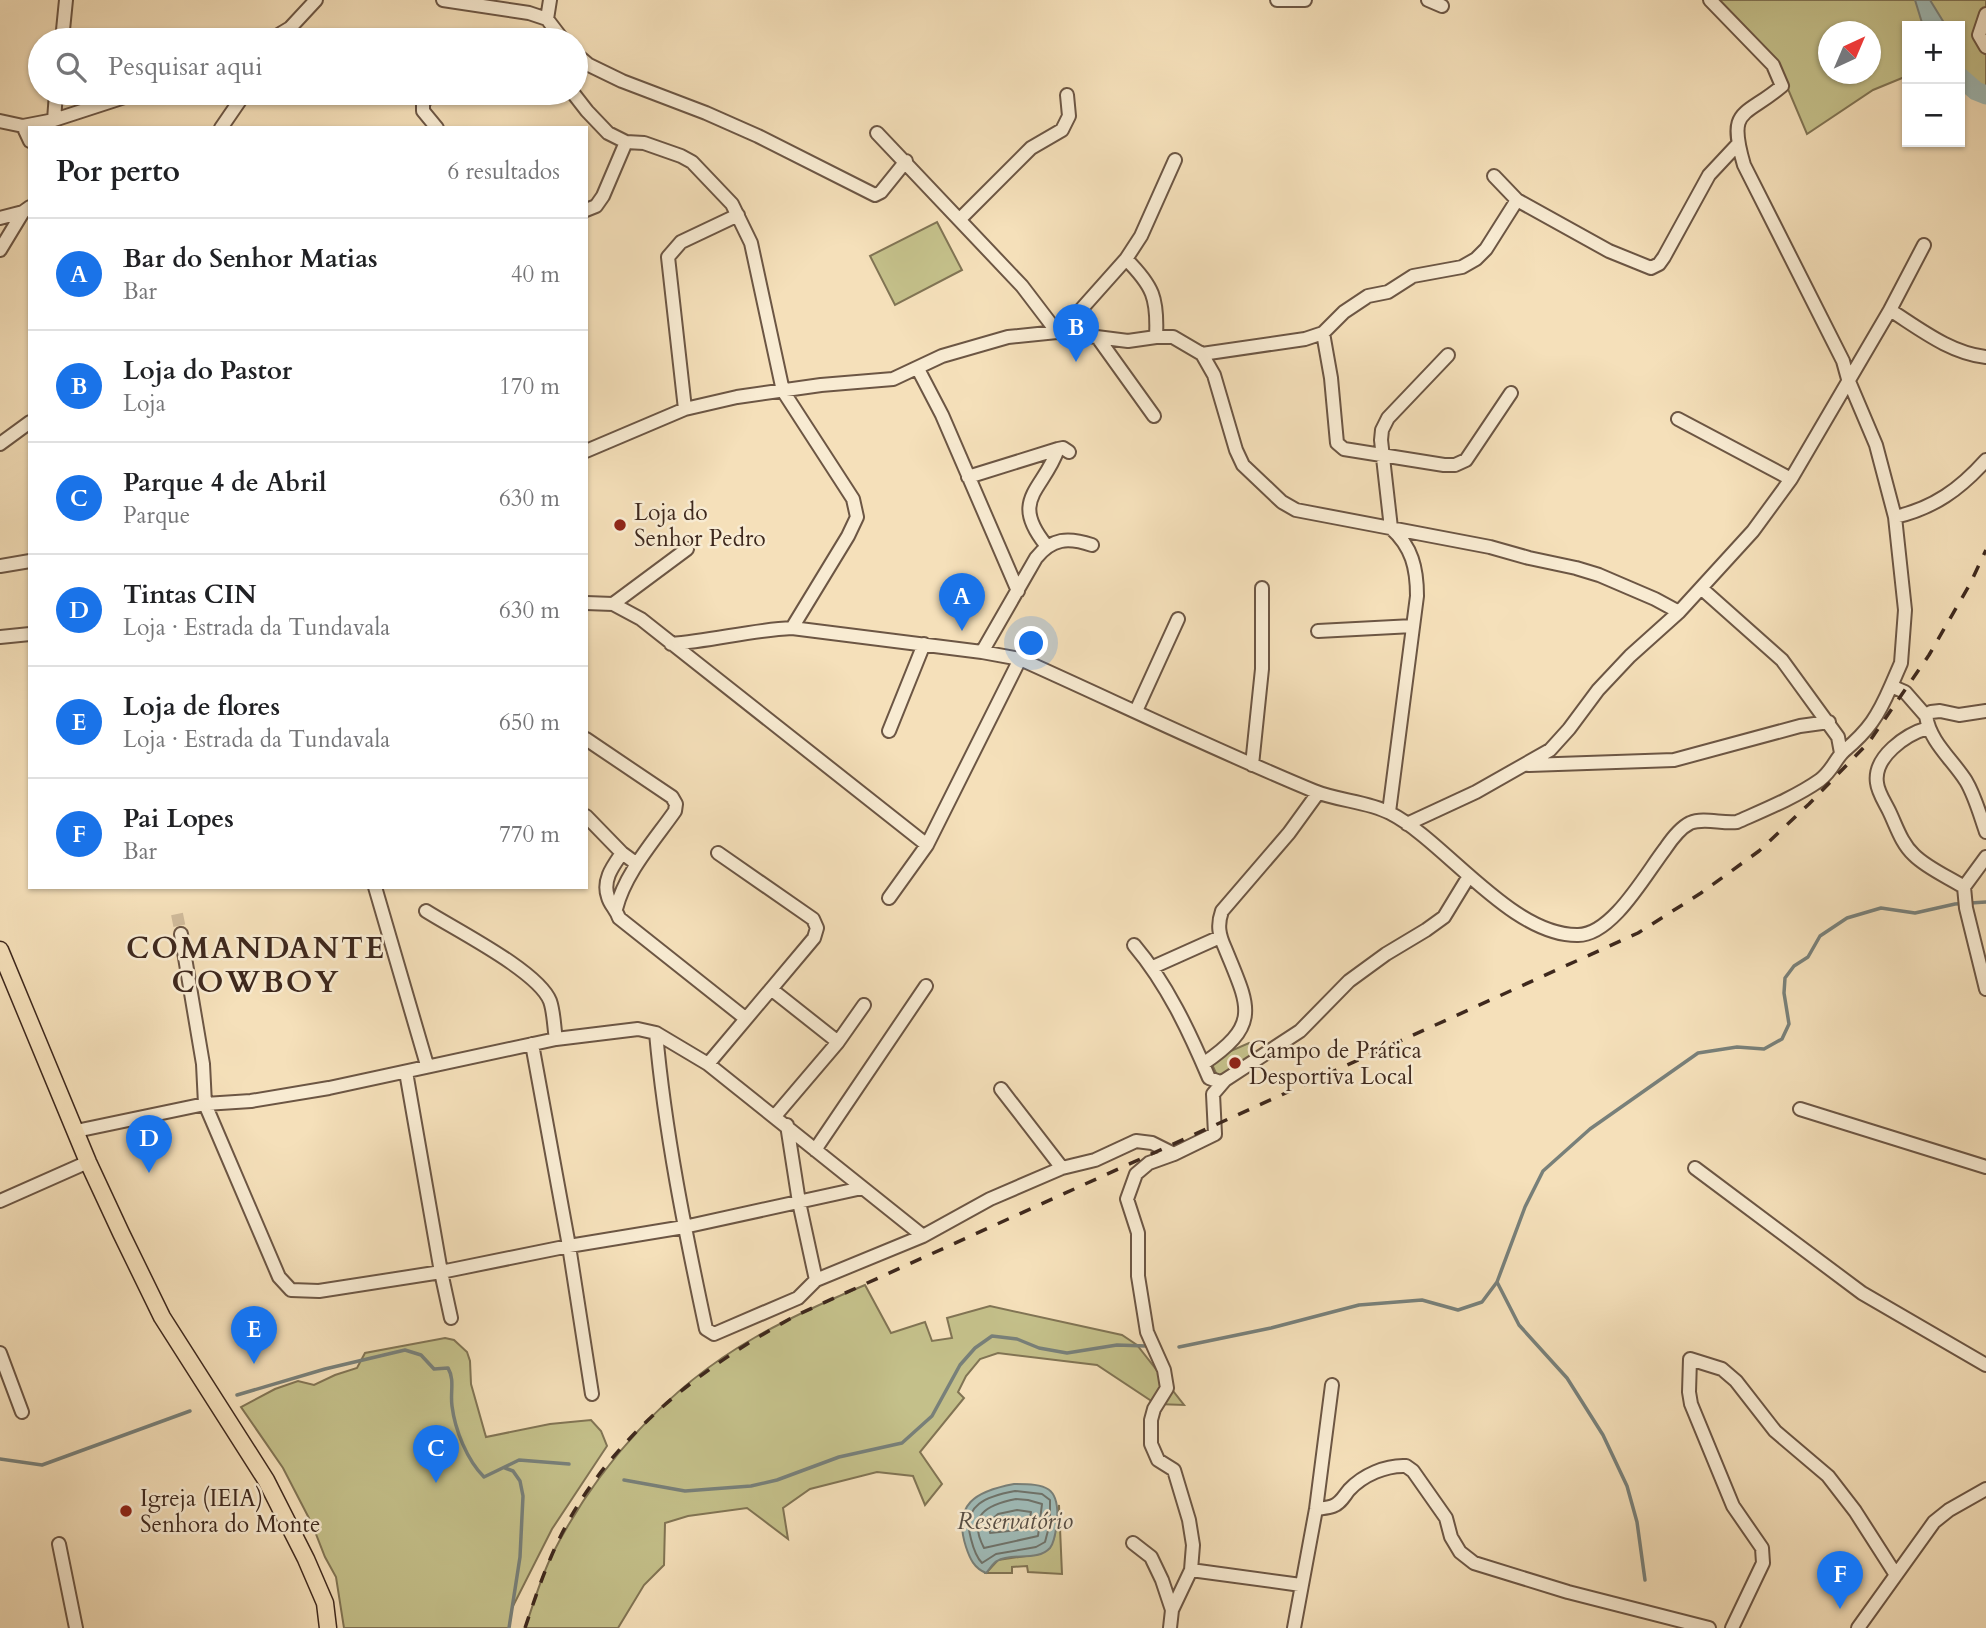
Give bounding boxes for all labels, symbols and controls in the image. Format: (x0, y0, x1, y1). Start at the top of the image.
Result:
north arrow (1818, 21, 1881, 84)
map controls (1902, 21, 1965, 147)
button: + (1902, 21, 1965, 84)
search box (28, 28, 588, 105)
icon: search (52, 48, 90, 86)
text: Pesquisar aqui (108, 49, 263, 84)
button: − (1902, 84, 1965, 147)
text: Por perto (56, 151, 180, 192)
text: 6 resultados (447, 156, 560, 187)
text: Bar do Senhor Matias (123, 241, 378, 276)
text: A (70, 259, 88, 290)
text: 40 m (511, 259, 560, 290)
text: Bar (123, 276, 157, 307)
pin: B (1053, 304, 1099, 362)
text: Loja do Pastor (123, 353, 292, 388)
text: B (71, 371, 87, 402)
text: 170 m (499, 371, 560, 402)
text: Loja (123, 388, 166, 419)
text: Parque 4 de Abril (123, 465, 326, 500)
text: C (70, 483, 88, 514)
text: 630 m (499, 483, 560, 514)
place label: Loja do Senhor Pedro (634, 497, 766, 554)
text: Parque (123, 500, 190, 531)
marker: Loja do Senhor Pedro (612, 517, 628, 533)
pin: A (939, 573, 985, 631)
text: Tintas CIN (123, 577, 256, 612)
text: D (69, 595, 89, 626)
text: 630 m (499, 595, 560, 626)
text: Loja · Estrada da Tundavala (123, 612, 390, 643)
your location (1014, 626, 1048, 660)
text: Loja de flores (123, 689, 280, 724)
text: E (72, 707, 86, 738)
text: 650 m (499, 707, 560, 738)
text: Loja · Estrada da Tundavala (123, 724, 390, 755)
text: Pai Lopes (123, 801, 234, 836)
text: F (72, 819, 86, 850)
text: 770 m (499, 819, 560, 850)
text: Bar (123, 836, 157, 867)
district label: COMANDANTE COWBOY (126, 928, 386, 1003)
place label: Campo de Prática Desportiva Local (1249, 1035, 1422, 1092)
marker: Campo de Prática Desportiva Local (1227, 1055, 1243, 1071)
pin: D (126, 1115, 172, 1173)
pin: E (231, 1306, 277, 1364)
pin: C (413, 1425, 459, 1483)
place label: Igreja (IEIA) Senhora do Monte (140, 1483, 320, 1540)
marker: Igreja (IEIA) Senhora do Monte (118, 1503, 134, 1519)
water label: Reservatório (957, 1505, 1073, 1538)
pin: F (1817, 1551, 1863, 1609)

